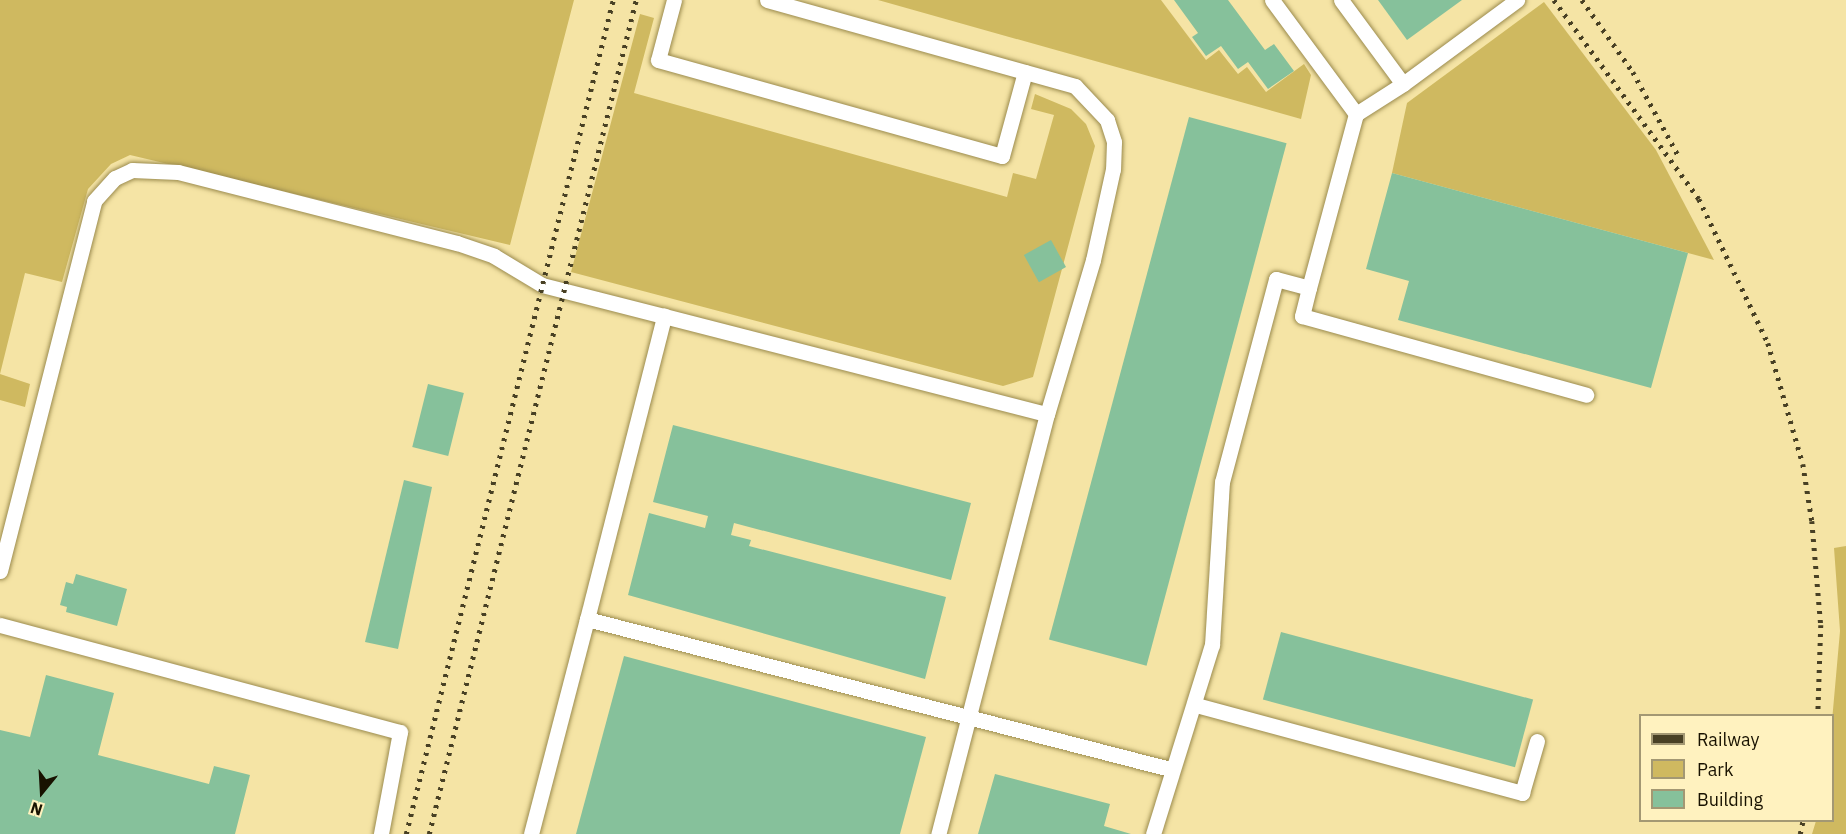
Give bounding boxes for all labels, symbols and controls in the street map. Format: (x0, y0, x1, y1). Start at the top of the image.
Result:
legend (1639, 714, 1834, 822)
text: Railway (1697, 728, 1759, 751)
text: Park (1697, 758, 1733, 781)
north arrow (12, 762, 72, 822)
text: Building (1697, 788, 1763, 811)
text: N (28, 798, 45, 820)

